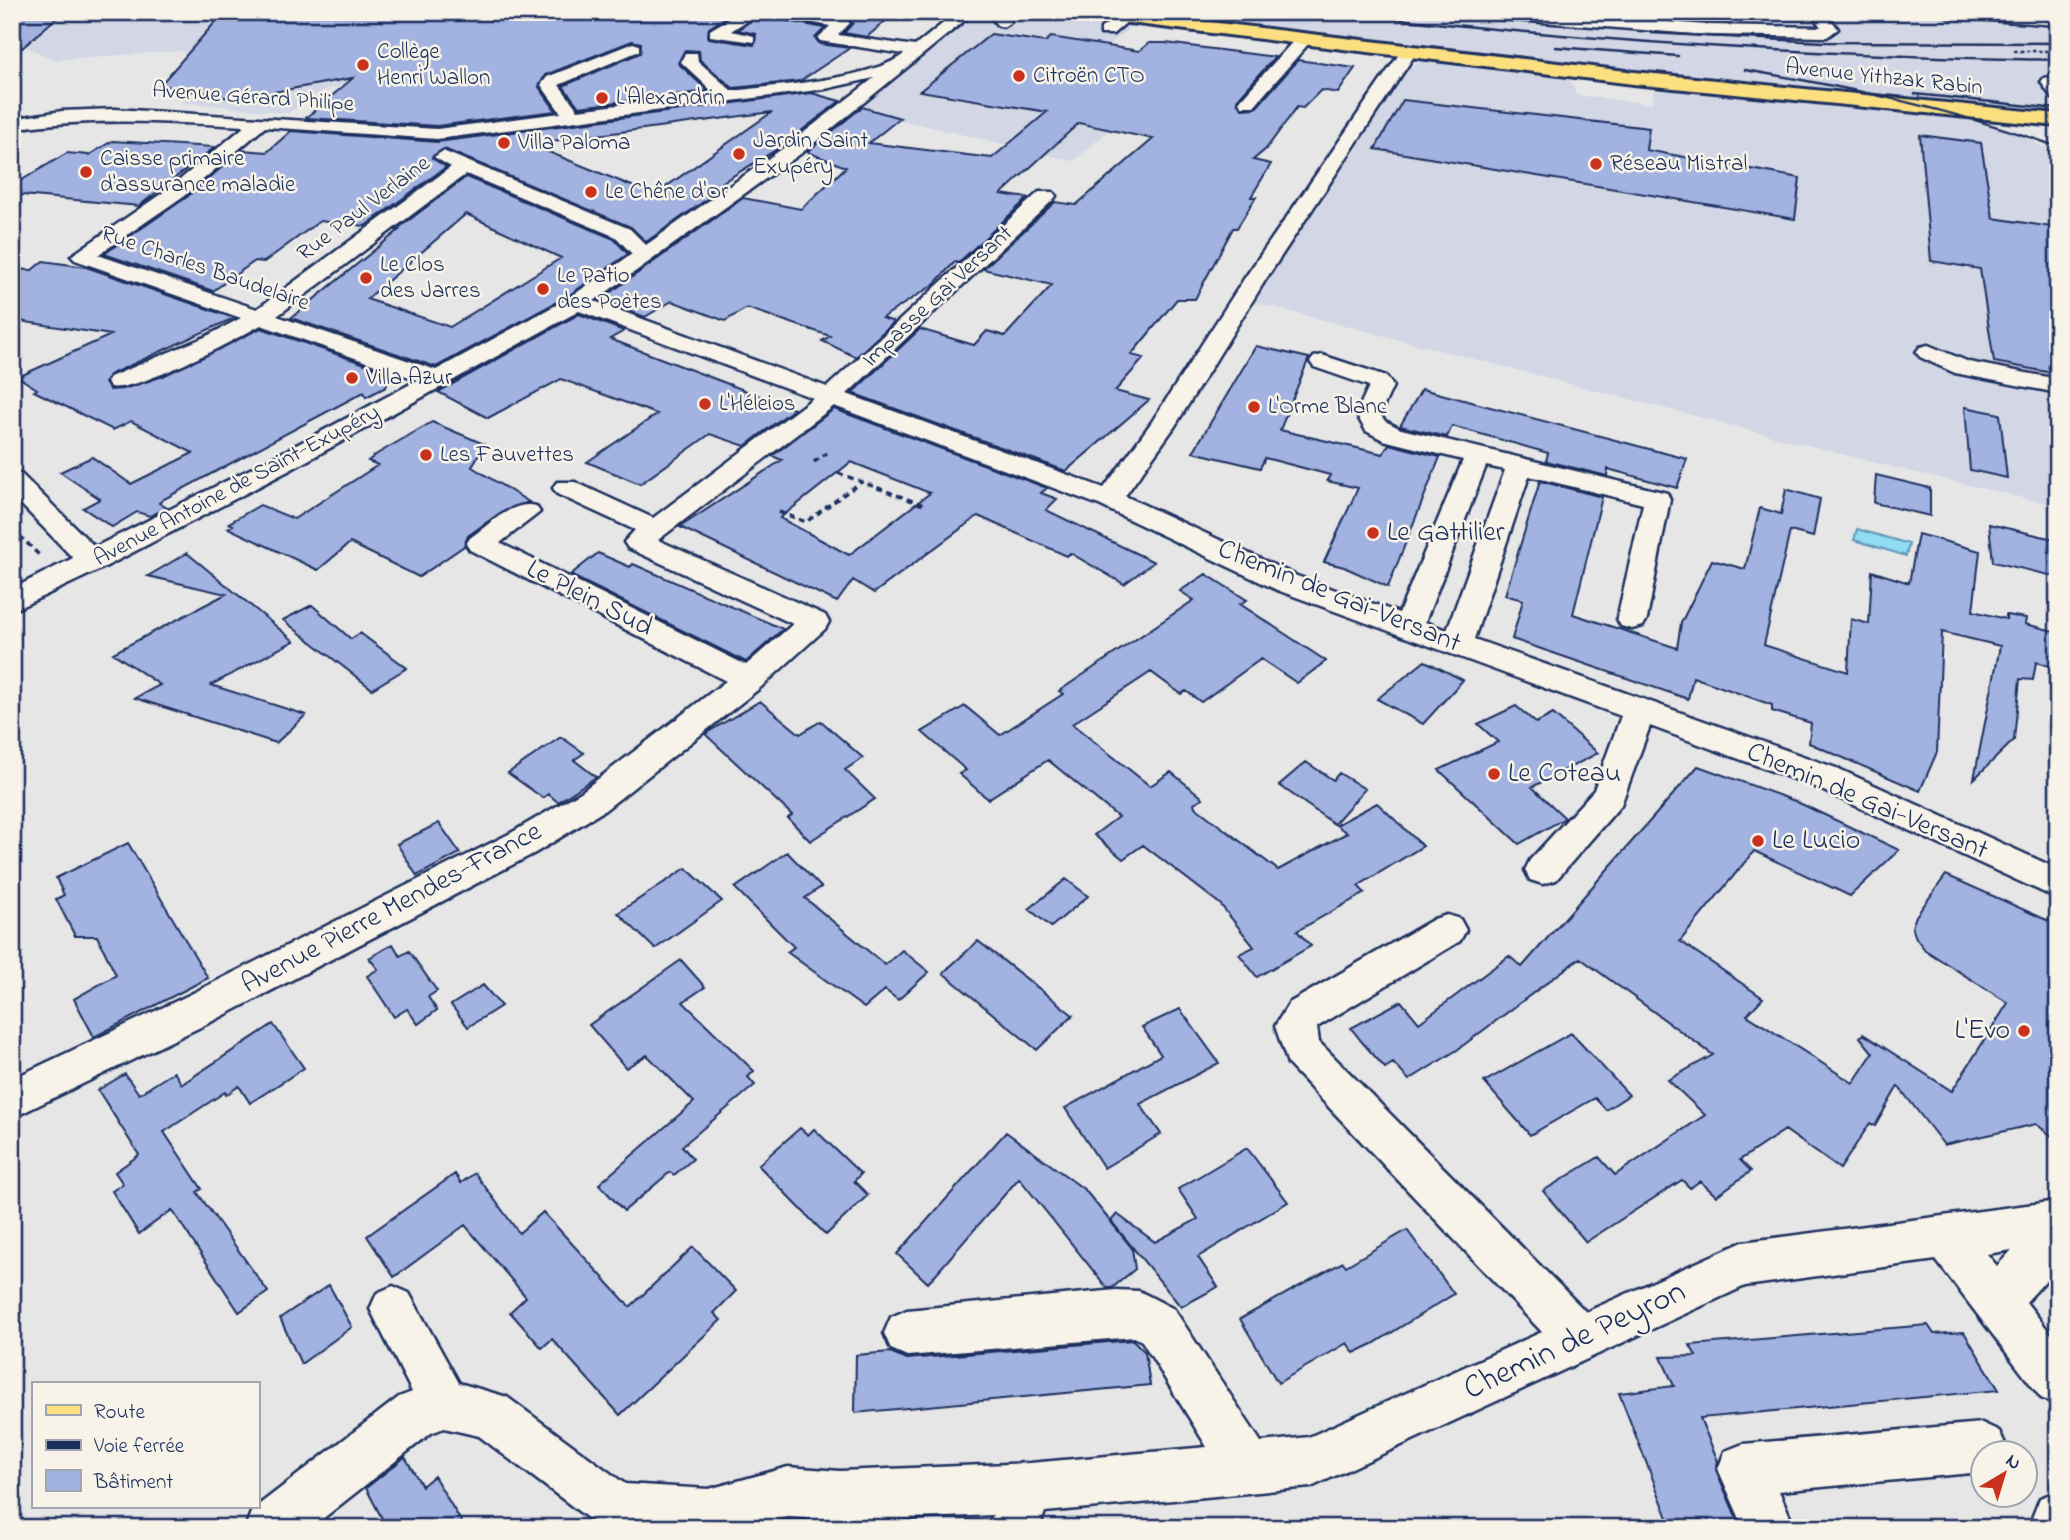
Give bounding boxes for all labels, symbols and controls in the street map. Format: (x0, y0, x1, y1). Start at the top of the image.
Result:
place label: Collège Henri Wallon (377, 36, 490, 95)
street label: Avenue Yithzak Rabin (1784, 51, 1984, 105)
marker: Collège Henri Wallon (355, 57, 371, 73)
place label: Citroën CTO (1033, 60, 1145, 93)
marker: Citroën CTO (1011, 68, 1027, 84)
street label: Avenue Gérard Philipe (151, 74, 356, 122)
place label: L'Alexandrin (616, 82, 725, 115)
marker: L'Alexandrin (594, 90, 610, 106)
place label: Jardin Saint Exupéry (753, 125, 869, 186)
place label: Villa Paloma (517, 127, 630, 160)
marker: Villa Paloma (496, 135, 512, 151)
place label: Caisse primaire d'assurance maladie (100, 143, 296, 202)
marker: Jardin Saint Exupéry (731, 146, 747, 162)
street label: Rue Paul Verlaine (290, 147, 438, 270)
place label: Réseau Mistral (1610, 148, 1747, 181)
marker: Réseau Mistral (1588, 156, 1604, 172)
marker: Caisse primaire d'assurance maladie (78, 164, 94, 180)
place label: Le Chêne d'Or (605, 176, 729, 209)
marker: Le Chêne d'Or (583, 184, 599, 200)
street label: Rue Charles Baudelaire (96, 218, 314, 320)
street label: Impasse Gai Versant (855, 218, 1021, 376)
place label: Le Clos des Jarres (380, 249, 481, 308)
place label: Le Patio des Poètes (557, 260, 662, 319)
marker: Le Clos des Jarres (358, 270, 374, 286)
marker: Le Patio des Poètes (535, 281, 551, 297)
place label: Villa Azur (365, 362, 453, 395)
marker: Villa Azur (344, 370, 360, 386)
place label: L'Héleios (719, 388, 796, 421)
place label: L'Orme Blanc (1268, 391, 1388, 424)
street label: Avenue Antoine de Saint-Exupéry (88, 396, 387, 577)
marker: L'Héleios (697, 396, 713, 412)
marker: L'Orme Blanc (1246, 399, 1262, 415)
place label: Les Fauvettes (440, 439, 574, 472)
marker: Les Fauvettes (418, 447, 434, 463)
place label: Le Gattilier (1387, 513, 1505, 554)
marker: Le Gattilier (1365, 525, 1381, 541)
street label: Chemin de Gai-Versant (1211, 529, 1467, 665)
street label: Le Plein Sud (519, 550, 660, 649)
street label: Chemin de Gai-Versant (1740, 732, 1994, 872)
place label: Le Coteau (1508, 754, 1621, 795)
marker: Le Coteau (1486, 766, 1502, 782)
street label: Avenue Pierre Mendes-France (235, 812, 550, 1006)
place label: Le Lucio (1772, 821, 1860, 862)
marker: Le Lucio (1750, 833, 1766, 849)
place label: L'Evo (1954, 1011, 2010, 1052)
marker: L'Evo (2016, 1023, 2032, 1039)
street label: Chemin de Peyron (1456, 1269, 1694, 1413)
legend (32, 1382, 259, 1508)
text: Route (94, 1398, 146, 1428)
text: Voie ferrée (93, 1432, 185, 1462)
north arrow (1968, 1438, 2038, 1508)
text: N (2000, 1448, 2026, 1477)
text: Bâtiment (93, 1468, 173, 1498)

